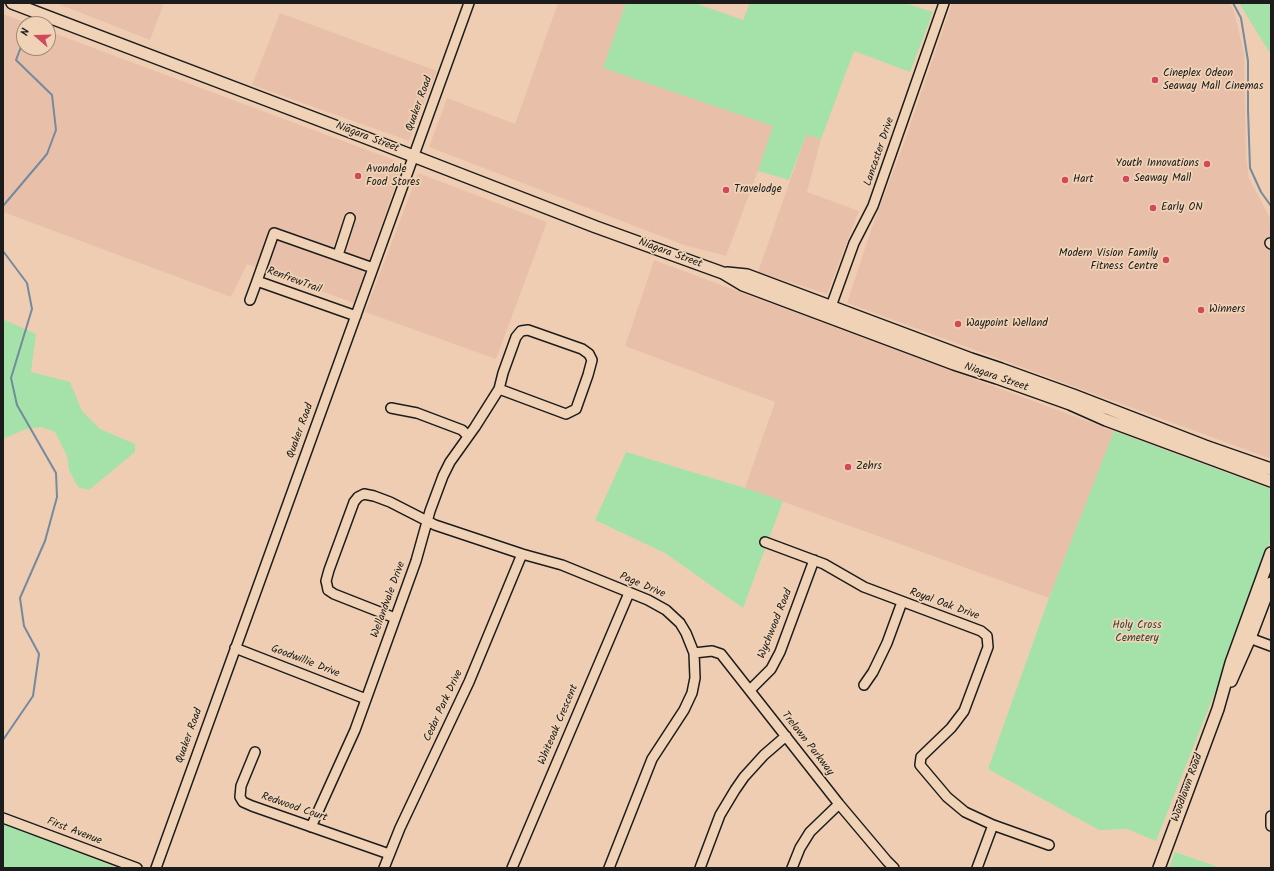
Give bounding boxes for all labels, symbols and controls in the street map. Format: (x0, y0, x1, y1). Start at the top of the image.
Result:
north arrow (16, 16, 56, 56)
text: N (16, 26, 35, 39)
place label: Cineplex Odeon Seaway Mall Cinemas (1163, 67, 1263, 93)
street label: Quaker Road (404, 75, 436, 133)
marker: Cineplex Odeon Seaway Mall Cinemas (1150, 75, 1160, 85)
street label: Lancaster Drive (862, 116, 898, 188)
street label: Niagara Street (333, 120, 401, 156)
place label: Youth Innovations (1116, 157, 1199, 171)
marker: Youth Innovations (1202, 159, 1212, 169)
place label: Avondale Food Stores (366, 163, 420, 189)
marker: Avondale Food Stores (353, 171, 363, 181)
place label: Seaway Mall (1134, 172, 1191, 186)
place label: Hart (1073, 173, 1093, 187)
marker: Seaway Mall (1121, 174, 1131, 184)
marker: Hart (1060, 175, 1070, 185)
place label: Travelodge (734, 183, 782, 197)
marker: Travelodge (721, 185, 731, 195)
place label: Early ON (1161, 201, 1203, 215)
marker: Early ON (1148, 203, 1158, 213)
street label: Niagara Street (636, 236, 704, 272)
place label: Modern Vision Family Fitness Centre (1059, 247, 1158, 273)
marker: Modern Vision Family Fitness Centre (1161, 255, 1171, 265)
street label: RenfrewTrail (265, 265, 323, 297)
place label: Winners (1209, 303, 1245, 317)
marker: Winners (1196, 305, 1206, 315)
place label: Waypoint Welland (966, 317, 1048, 331)
marker: Waypoint Welland (953, 319, 963, 329)
street label: Niagara Street (962, 361, 1030, 395)
street label: Quaker Road (285, 402, 317, 460)
place label: Zehrs (856, 460, 882, 474)
marker: Zehrs (843, 462, 853, 472)
street label: Wellandvale Drive (369, 560, 409, 640)
street label: Page Drive (617, 570, 667, 602)
street label: Royal Oak Drive (907, 586, 981, 624)
street label: Wychwood Road (756, 587, 796, 661)
park label: Holy Cross Cemetery (1112, 619, 1162, 645)
street label: Goodwillie Drive (269, 643, 341, 681)
street label: Cedar Park Drive (422, 668, 466, 744)
street label: Whiteoak Crescent (536, 683, 582, 767)
street label: Quaker Road (174, 707, 206, 765)
street label: Trelawn Parkway (778, 709, 836, 779)
street label: Woodlawn Road (1170, 752, 1206, 824)
street label: Redwood Court (259, 791, 329, 825)
street label: First Avenue (45, 815, 103, 849)

